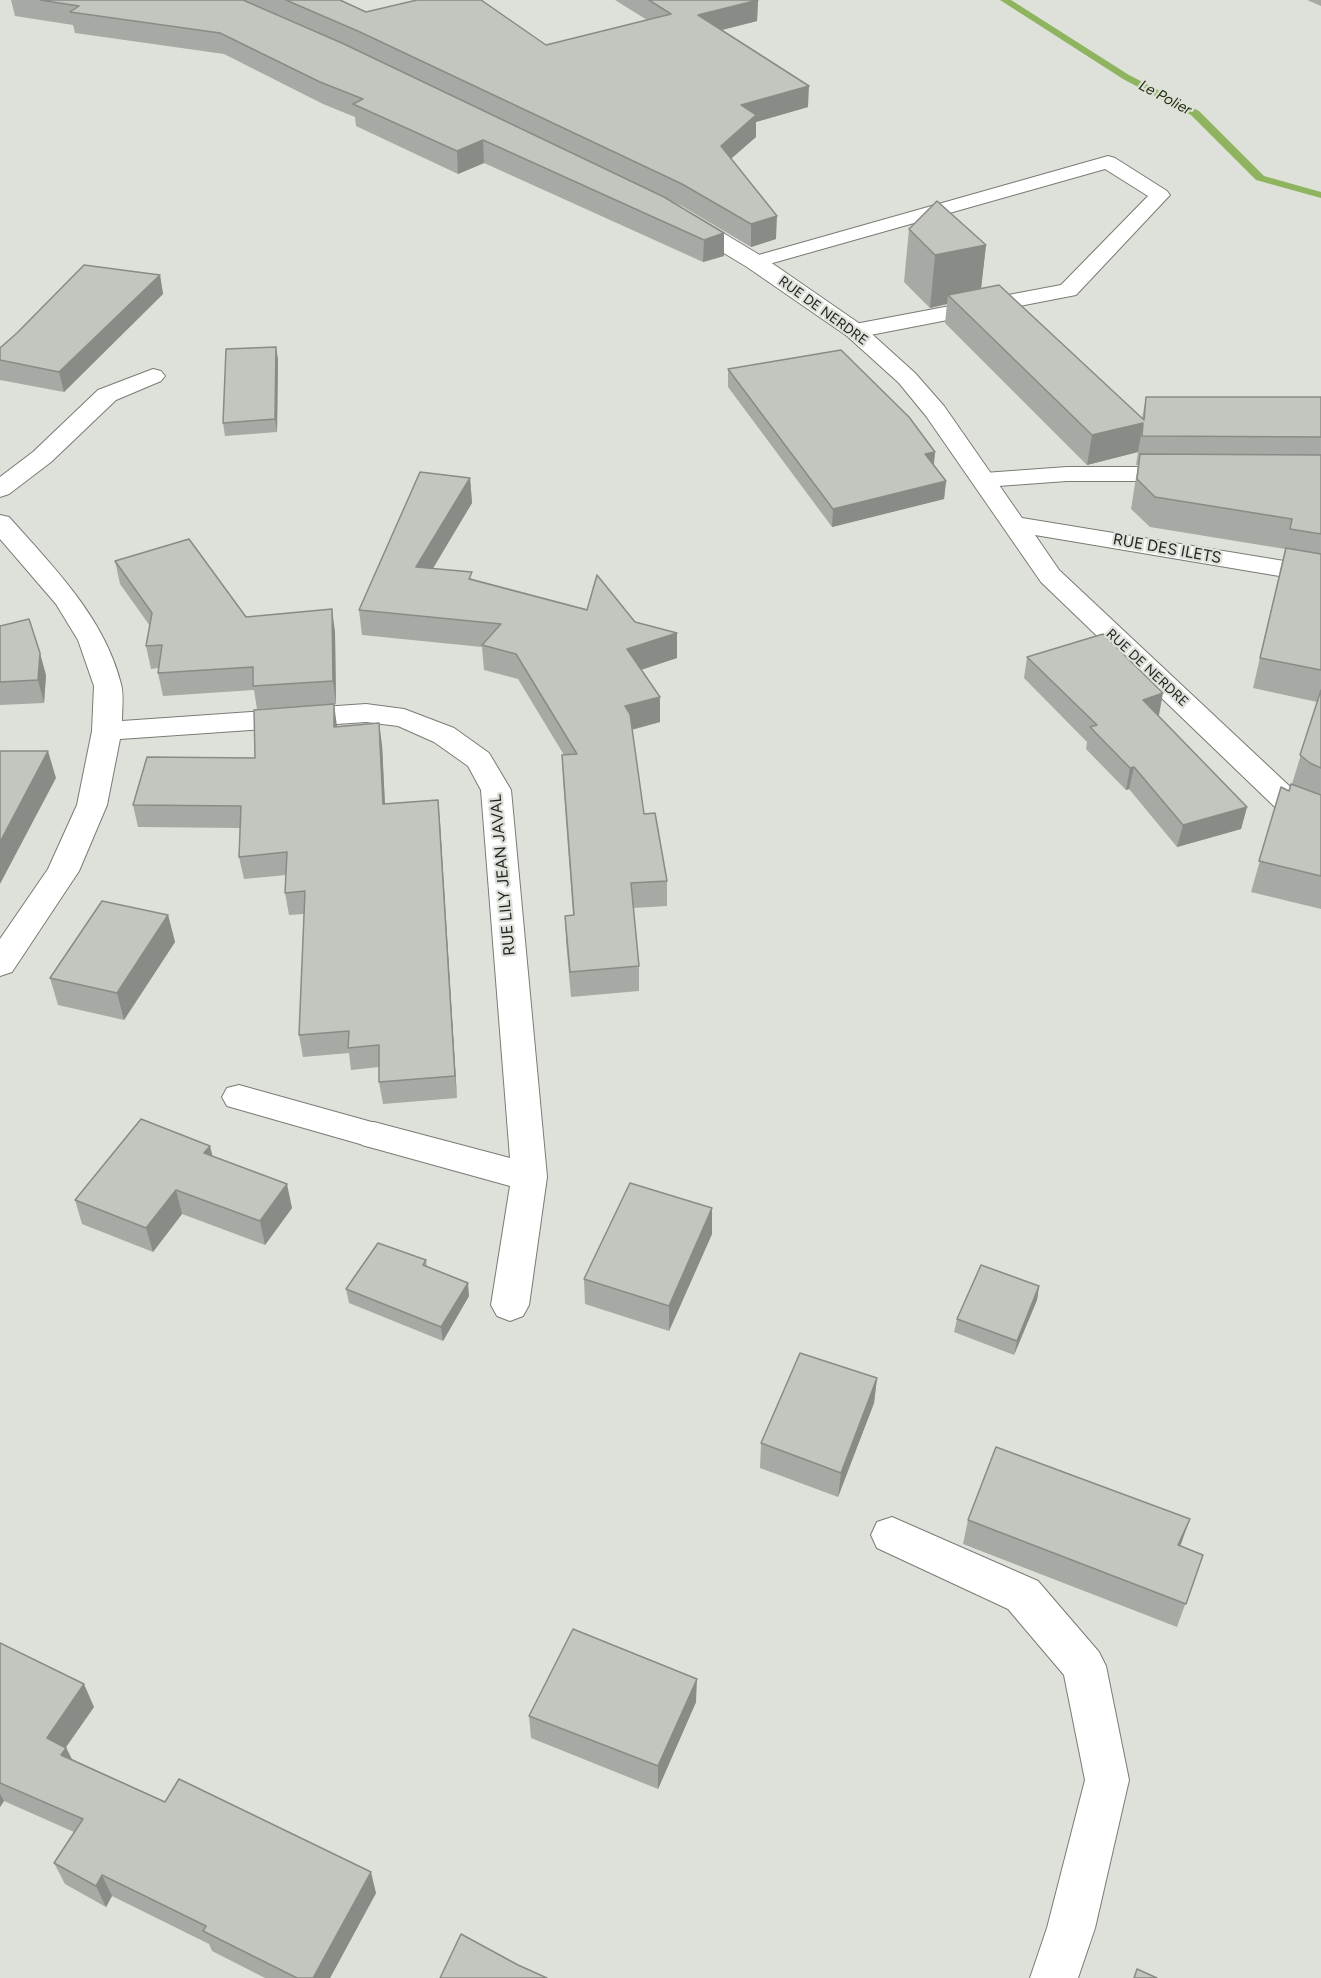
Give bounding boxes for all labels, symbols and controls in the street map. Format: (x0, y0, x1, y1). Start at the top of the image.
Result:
water label: Le Polier (1136, 77, 1194, 119)
street label: RUE DE NERDRE (775, 273, 871, 349)
street label: RUE DES ILETS (1111, 530, 1223, 568)
street label: RUE DE NERDRE (1102, 626, 1192, 710)
street label: RUE LILY JEAN JAVAL (486, 794, 520, 956)

